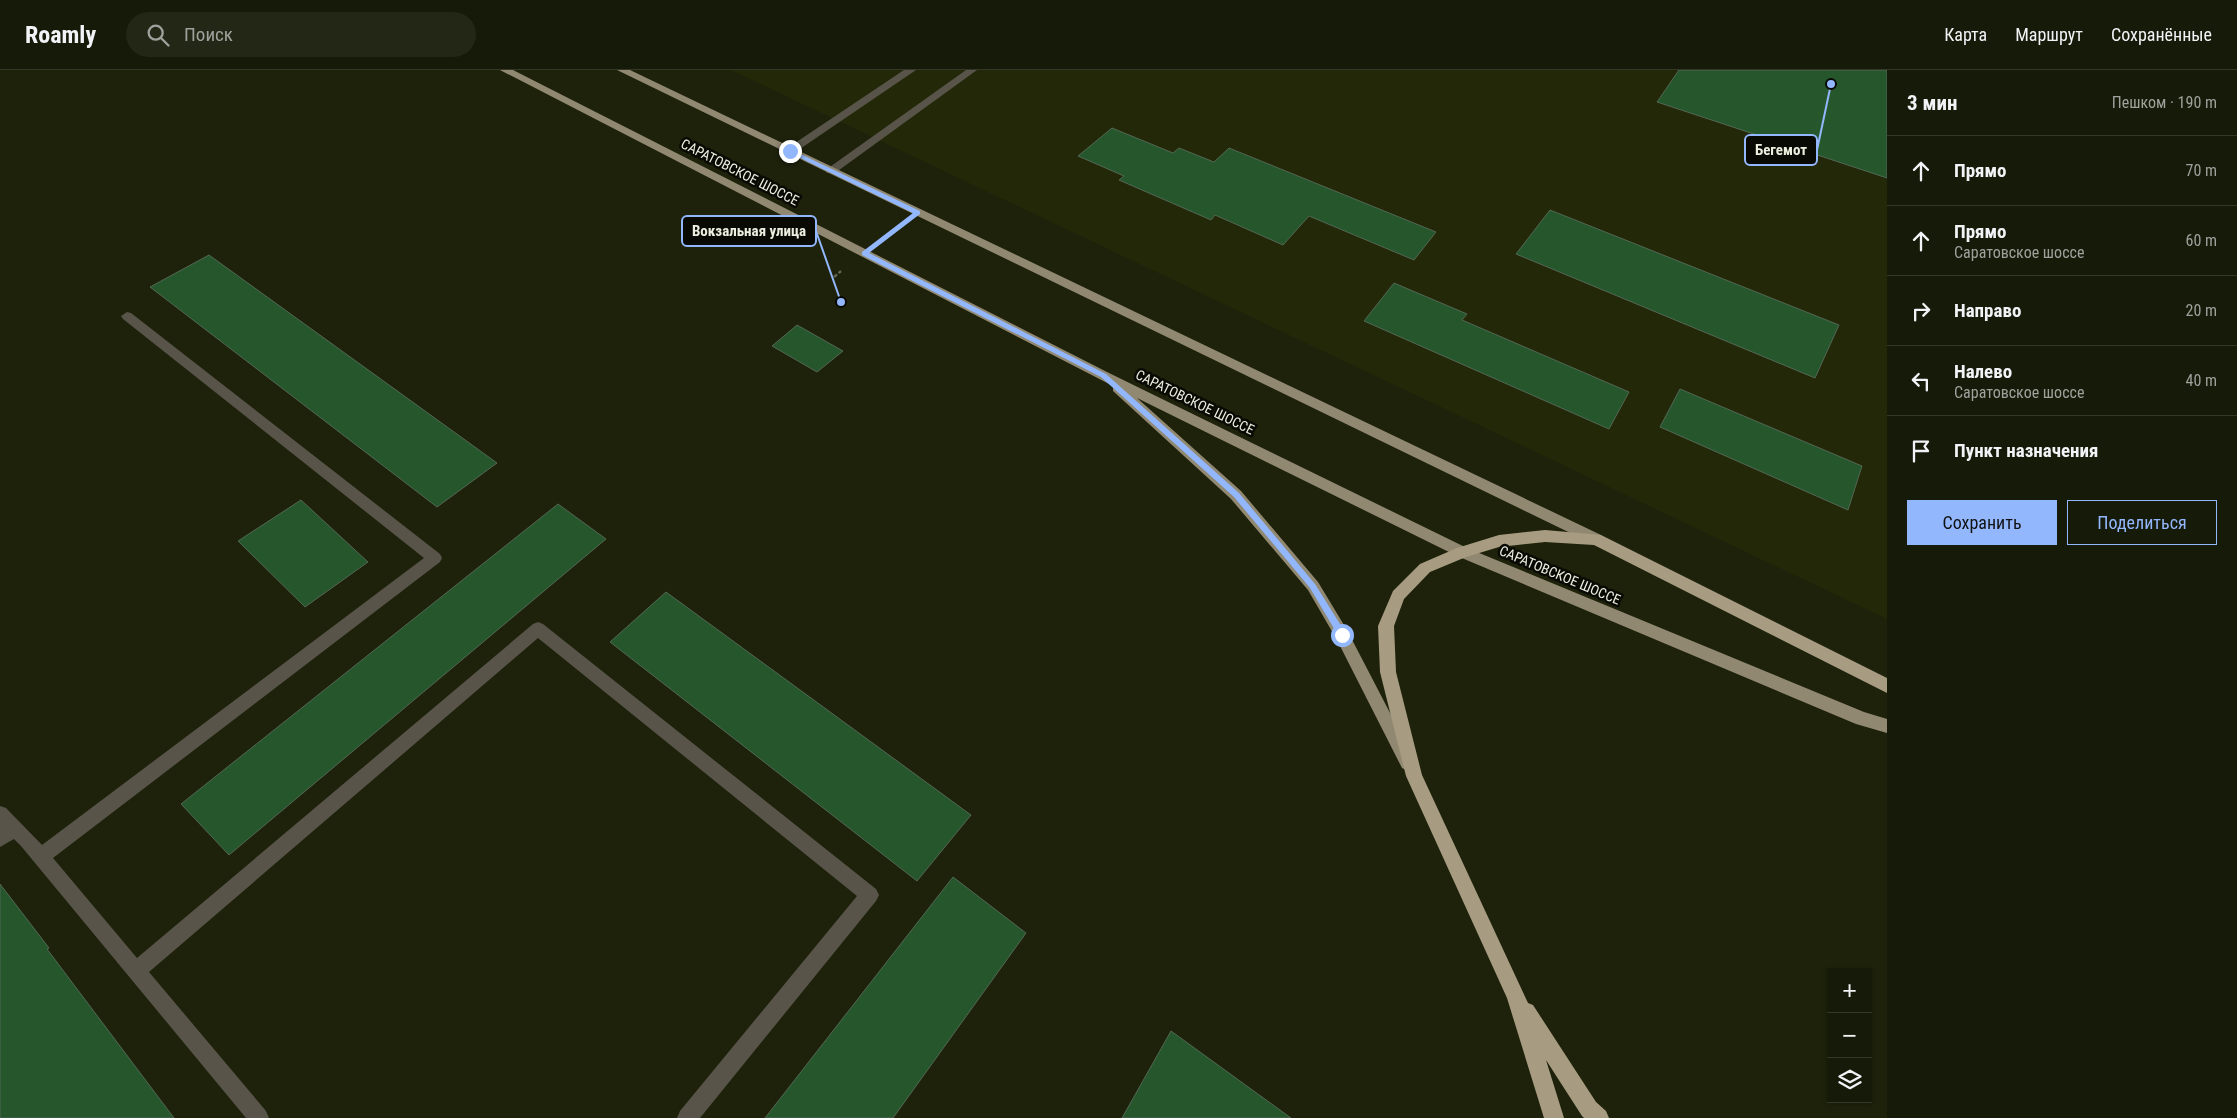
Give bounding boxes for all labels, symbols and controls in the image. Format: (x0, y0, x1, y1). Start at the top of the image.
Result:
search box (126, 12, 476, 57)
text: Roamly (25, 21, 96, 49)
icon: search (144, 21, 172, 49)
text: Поиск (184, 23, 233, 46)
text: Карта (1944, 24, 1987, 45)
text: Маршрут (2015, 24, 2083, 45)
text: Сохранённые (2111, 24, 2212, 45)
text: 3 мин (1907, 91, 1957, 115)
text: Пешком · 190 m (2112, 93, 2217, 112)
street label: САРАТОВСКОЕ ШОССЕ (678, 135, 802, 209)
callout: Бегемот (1745, 135, 1817, 165)
route end (779, 140, 802, 163)
text: Бегемот (1755, 141, 1807, 159)
icon: ahead (1907, 157, 1935, 185)
text: Прямо (1954, 159, 2007, 182)
text: 70 m (2185, 161, 2217, 180)
callout: Вокзальная улица (682, 216, 816, 246)
text: Прямо (1954, 220, 2007, 243)
text: Вокзальная улица (692, 222, 806, 240)
icon: ahead (1907, 227, 1935, 255)
text: 60 m (2185, 231, 2217, 250)
text: Саратовское шоссе (1954, 243, 2084, 262)
icon: right (1907, 297, 1935, 325)
text: Направо (1954, 299, 2021, 322)
text: 20 m (2185, 301, 2217, 320)
text: Налево (1954, 360, 2012, 383)
street label: САРАТОВСКОЕ ШОССЕ (1133, 366, 1257, 438)
icon: left (1907, 367, 1935, 395)
text: 40 m (2185, 371, 2217, 390)
text: Саратовское шоссе (1954, 383, 2084, 402)
icon: arrive (1907, 437, 1935, 465)
text: Пункт назначения (1954, 439, 2098, 462)
button: Сохранить (1907, 500, 2057, 545)
button: Поделиться (2067, 500, 2217, 545)
street label: САРАТОВСКОЕ ШОССЕ (1497, 542, 1623, 608)
route start (1331, 624, 1354, 647)
map controls (1827, 968, 1872, 1103)
button: + (1827, 968, 1872, 1013)
button: − (1827, 1013, 1872, 1058)
button: layers (1827, 1058, 1872, 1103)

